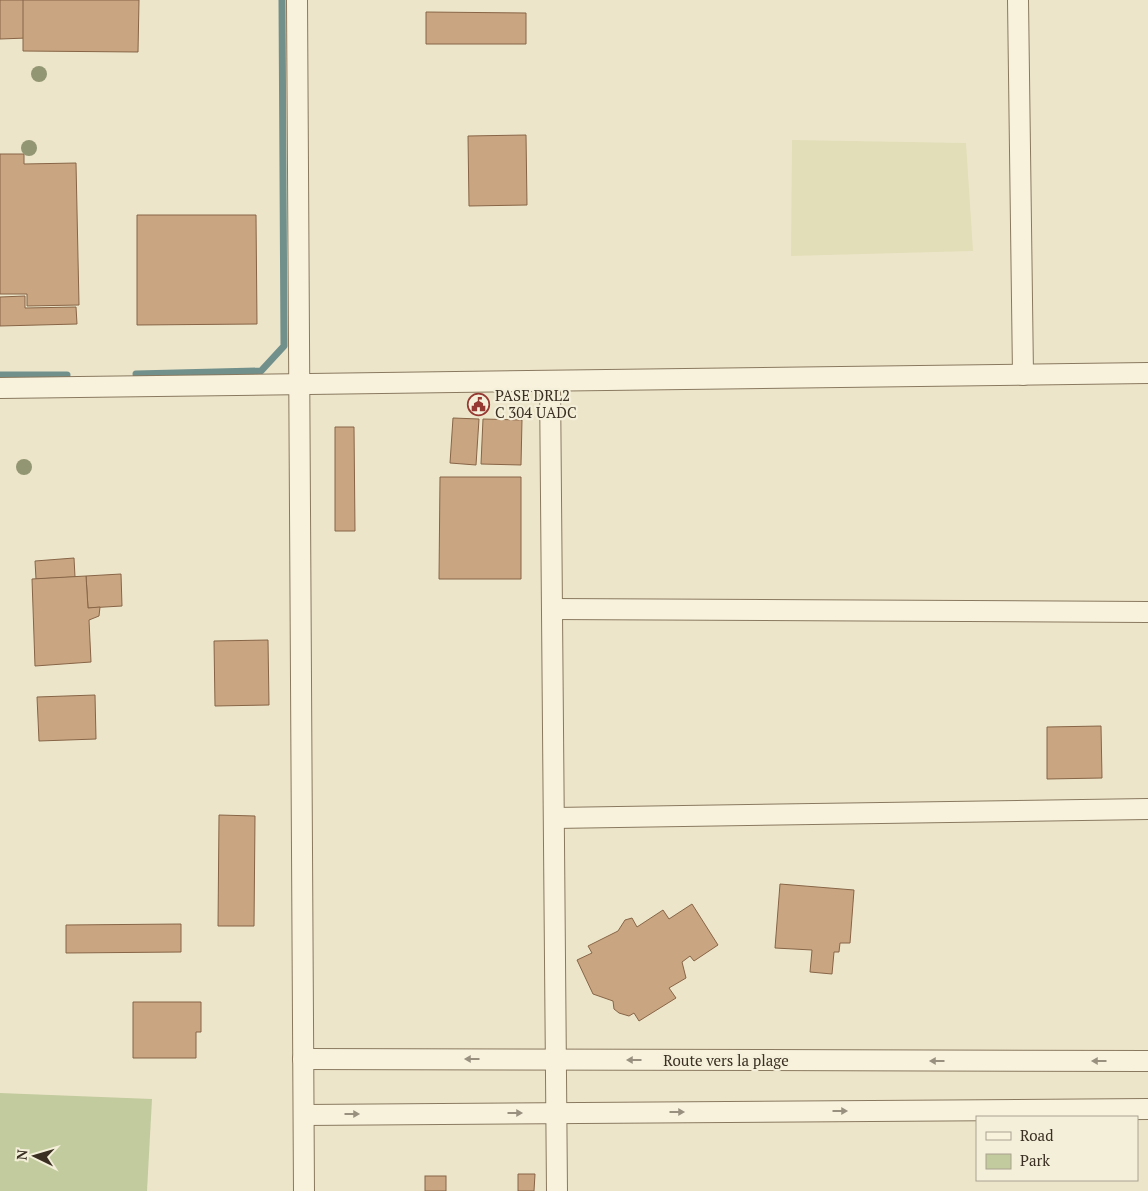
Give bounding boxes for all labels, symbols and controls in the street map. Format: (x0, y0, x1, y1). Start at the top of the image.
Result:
place label: PASE DRL2 C 304 UADC (495, 385, 577, 422)
public building icon: PASE DRL2 C 304 UADC (467, 392, 491, 416)
street label: Route vers la plage (663, 1050, 789, 1070)
one-way arrow (464, 1055, 480, 1063)
one-way arrow (626, 1056, 642, 1064)
one-way arrow (929, 1057, 945, 1065)
one-way arrow (1091, 1057, 1107, 1065)
one-way arrow (832, 1107, 848, 1115)
one-way arrow (670, 1108, 686, 1116)
one-way arrow (507, 1109, 523, 1117)
one-way arrow (345, 1110, 361, 1118)
legend (976, 1116, 1138, 1181)
text: Road (1020, 1125, 1053, 1145)
north arrow (10, 1131, 60, 1181)
text: N (12, 1148, 32, 1161)
text: Park (1020, 1150, 1050, 1170)

